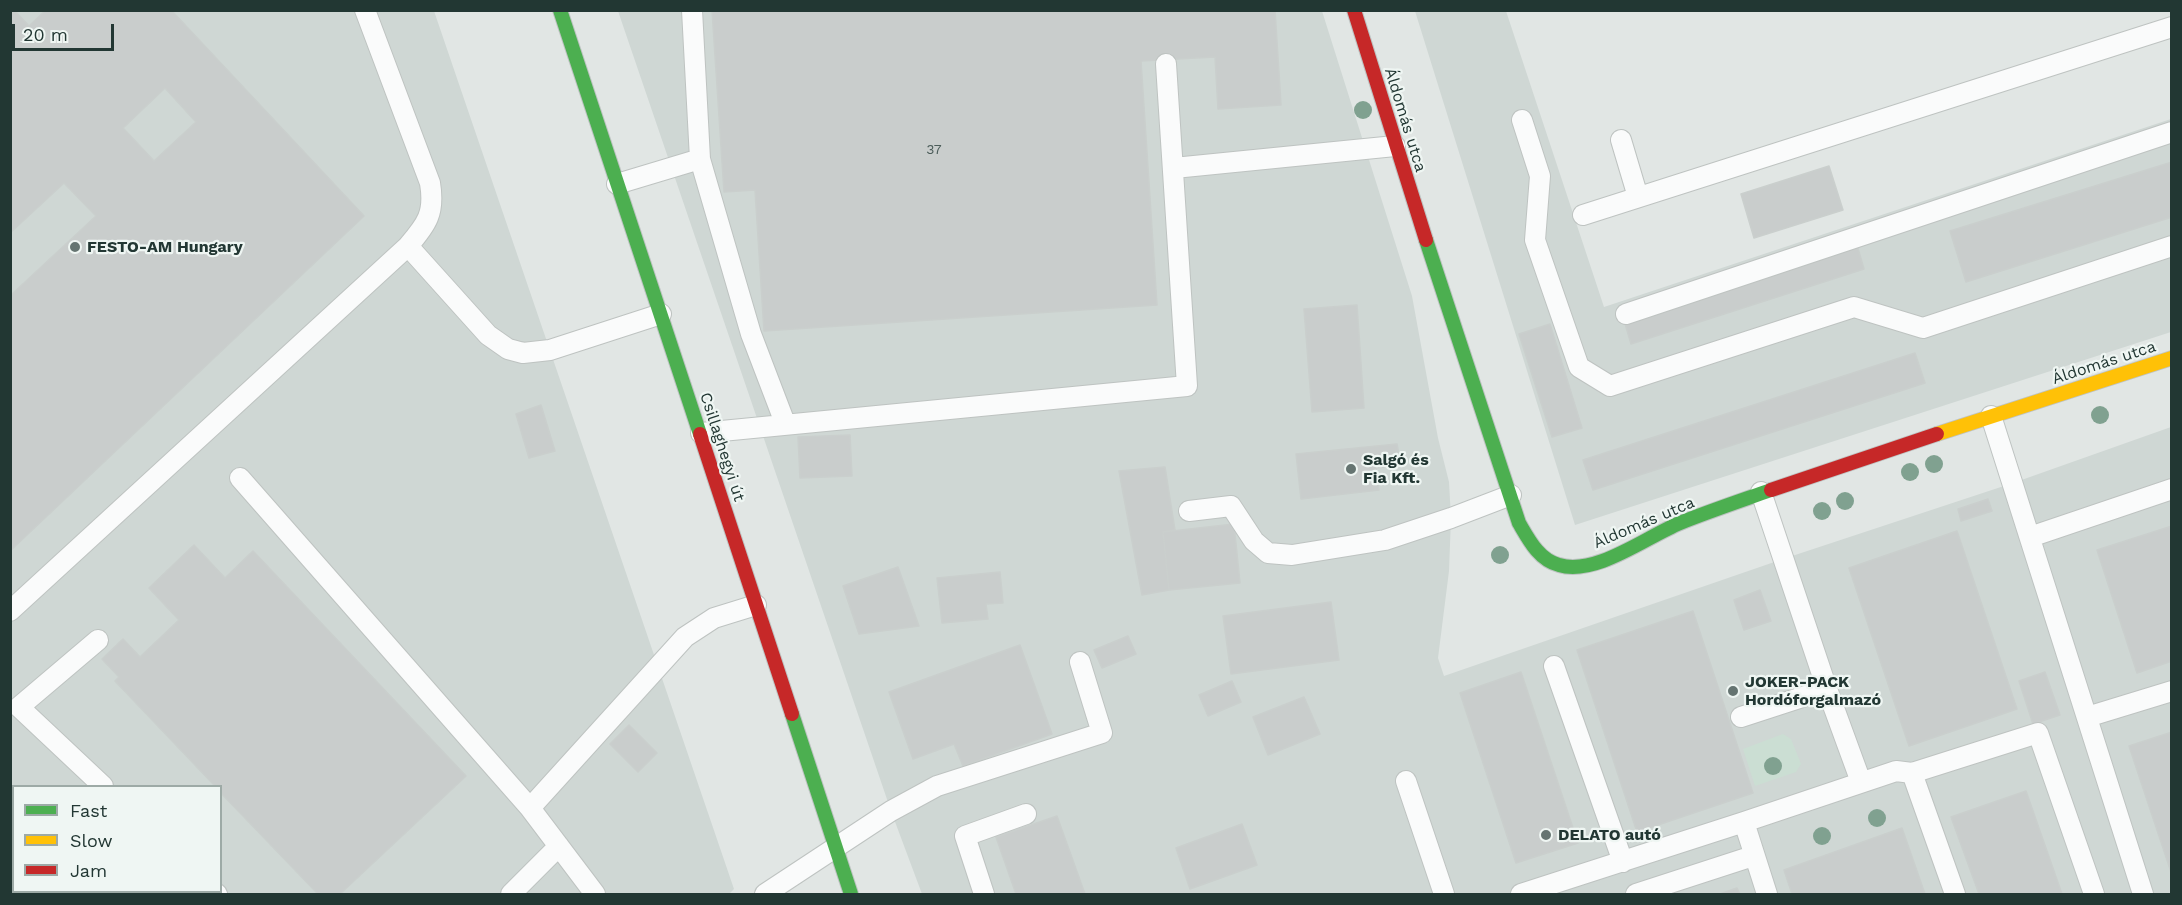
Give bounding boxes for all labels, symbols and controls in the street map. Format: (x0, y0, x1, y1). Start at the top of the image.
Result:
scale bar (15, 12, 117, 50)
text: 20 m (23, 24, 68, 45)
street label: Áldomás utca (1380, 66, 1430, 174)
house number: 37 (926, 142, 942, 158)
place label: FESTO-AM Hungary (87, 237, 243, 257)
marker: FESTO-AM Hungary (68, 240, 82, 254)
street label: Áldomás utca (2050, 337, 2158, 389)
street label: Csillaghegyi út (695, 390, 749, 504)
place label: Salgó és Fia Kft. (1363, 450, 1429, 488)
marker: Salgó és Fia Kft. (1344, 462, 1358, 476)
street label: Áldomás utca (1591, 493, 1697, 553)
place label: JOKER-PACK Hordóforgalmazó (1745, 672, 1881, 710)
marker: JOKER-PACK Hordóforgalmazó (1726, 684, 1740, 698)
legend (12, 785, 222, 893)
text: Fast (70, 800, 107, 821)
place label: DELATO autó (1558, 825, 1661, 845)
marker: DELATO autó (1539, 828, 1553, 842)
text: Slow (70, 830, 113, 851)
text: Jam (70, 860, 107, 881)

